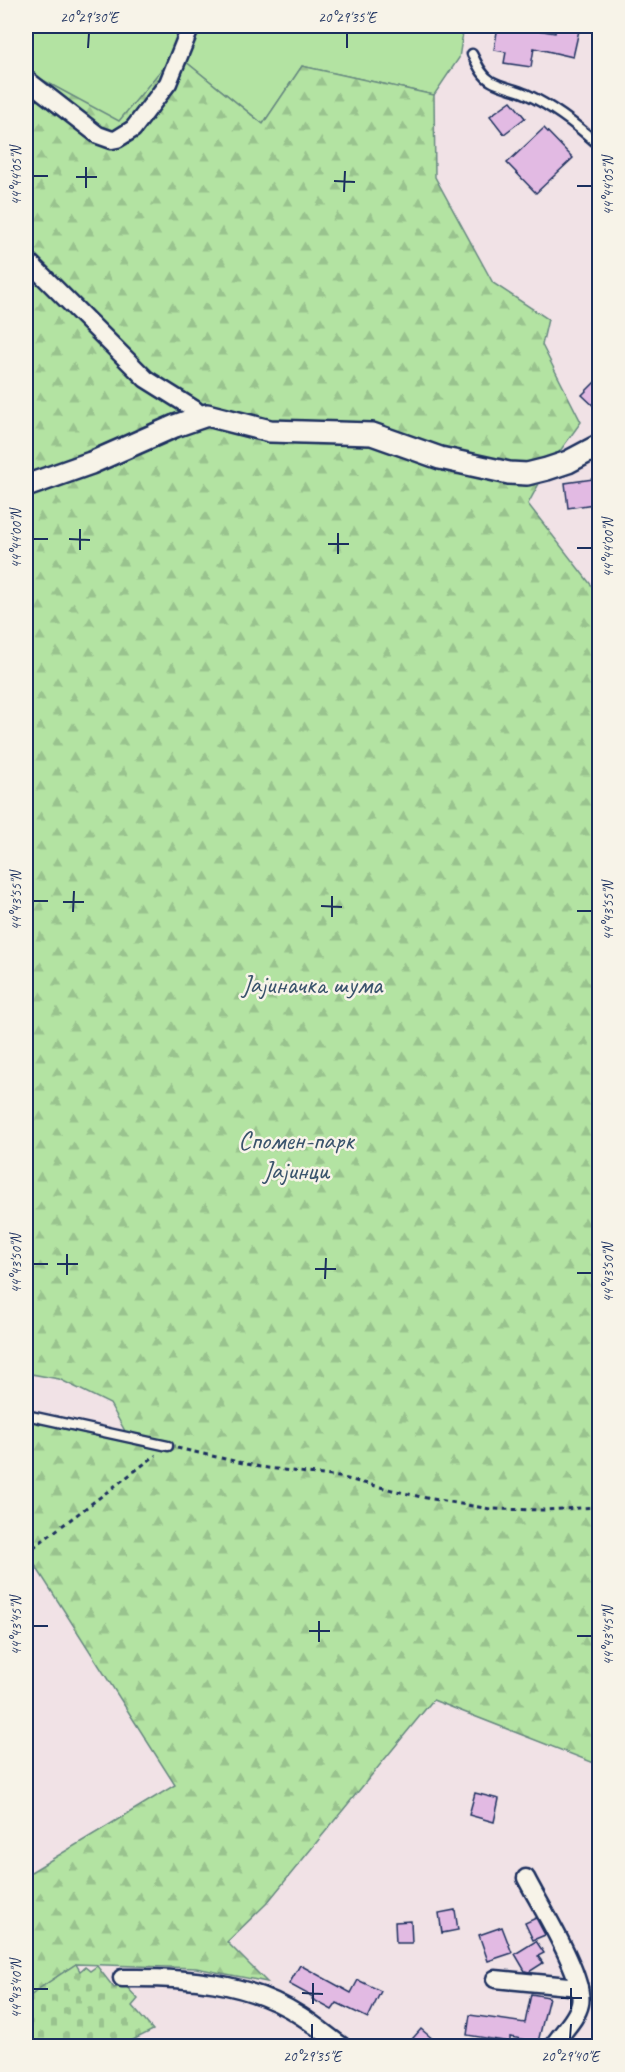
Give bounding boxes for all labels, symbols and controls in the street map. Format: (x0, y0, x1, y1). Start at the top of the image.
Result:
text: 20°29'30"E (60, 8, 120, 27)
text: 20°29'35"E (318, 8, 378, 27)
text: 44°44'05"N (7, 143, 26, 206)
text: 44°44'05"N (599, 153, 618, 216)
text: 44°44'00"N (7, 506, 26, 569)
text: 44°44'00"N (599, 515, 618, 578)
text: 44°43'55"N (7, 868, 26, 931)
text: 44°43'55"N (599, 878, 618, 941)
park label: Јајиначка шума (240, 968, 384, 1001)
park label: Спомен-парк Јајинци (238, 1124, 355, 1187)
text: 44°43'50"N (7, 1231, 26, 1294)
text: 44°43'50"N (599, 1240, 618, 1303)
text: 44°43'45"N (7, 1593, 26, 1656)
text: 44°43'45"N (599, 1603, 618, 1666)
text: 44°43'40"N (7, 1956, 26, 2019)
text: 20°29'35"E (283, 2047, 343, 2066)
text: 20°29'40"E (541, 2047, 601, 2066)

